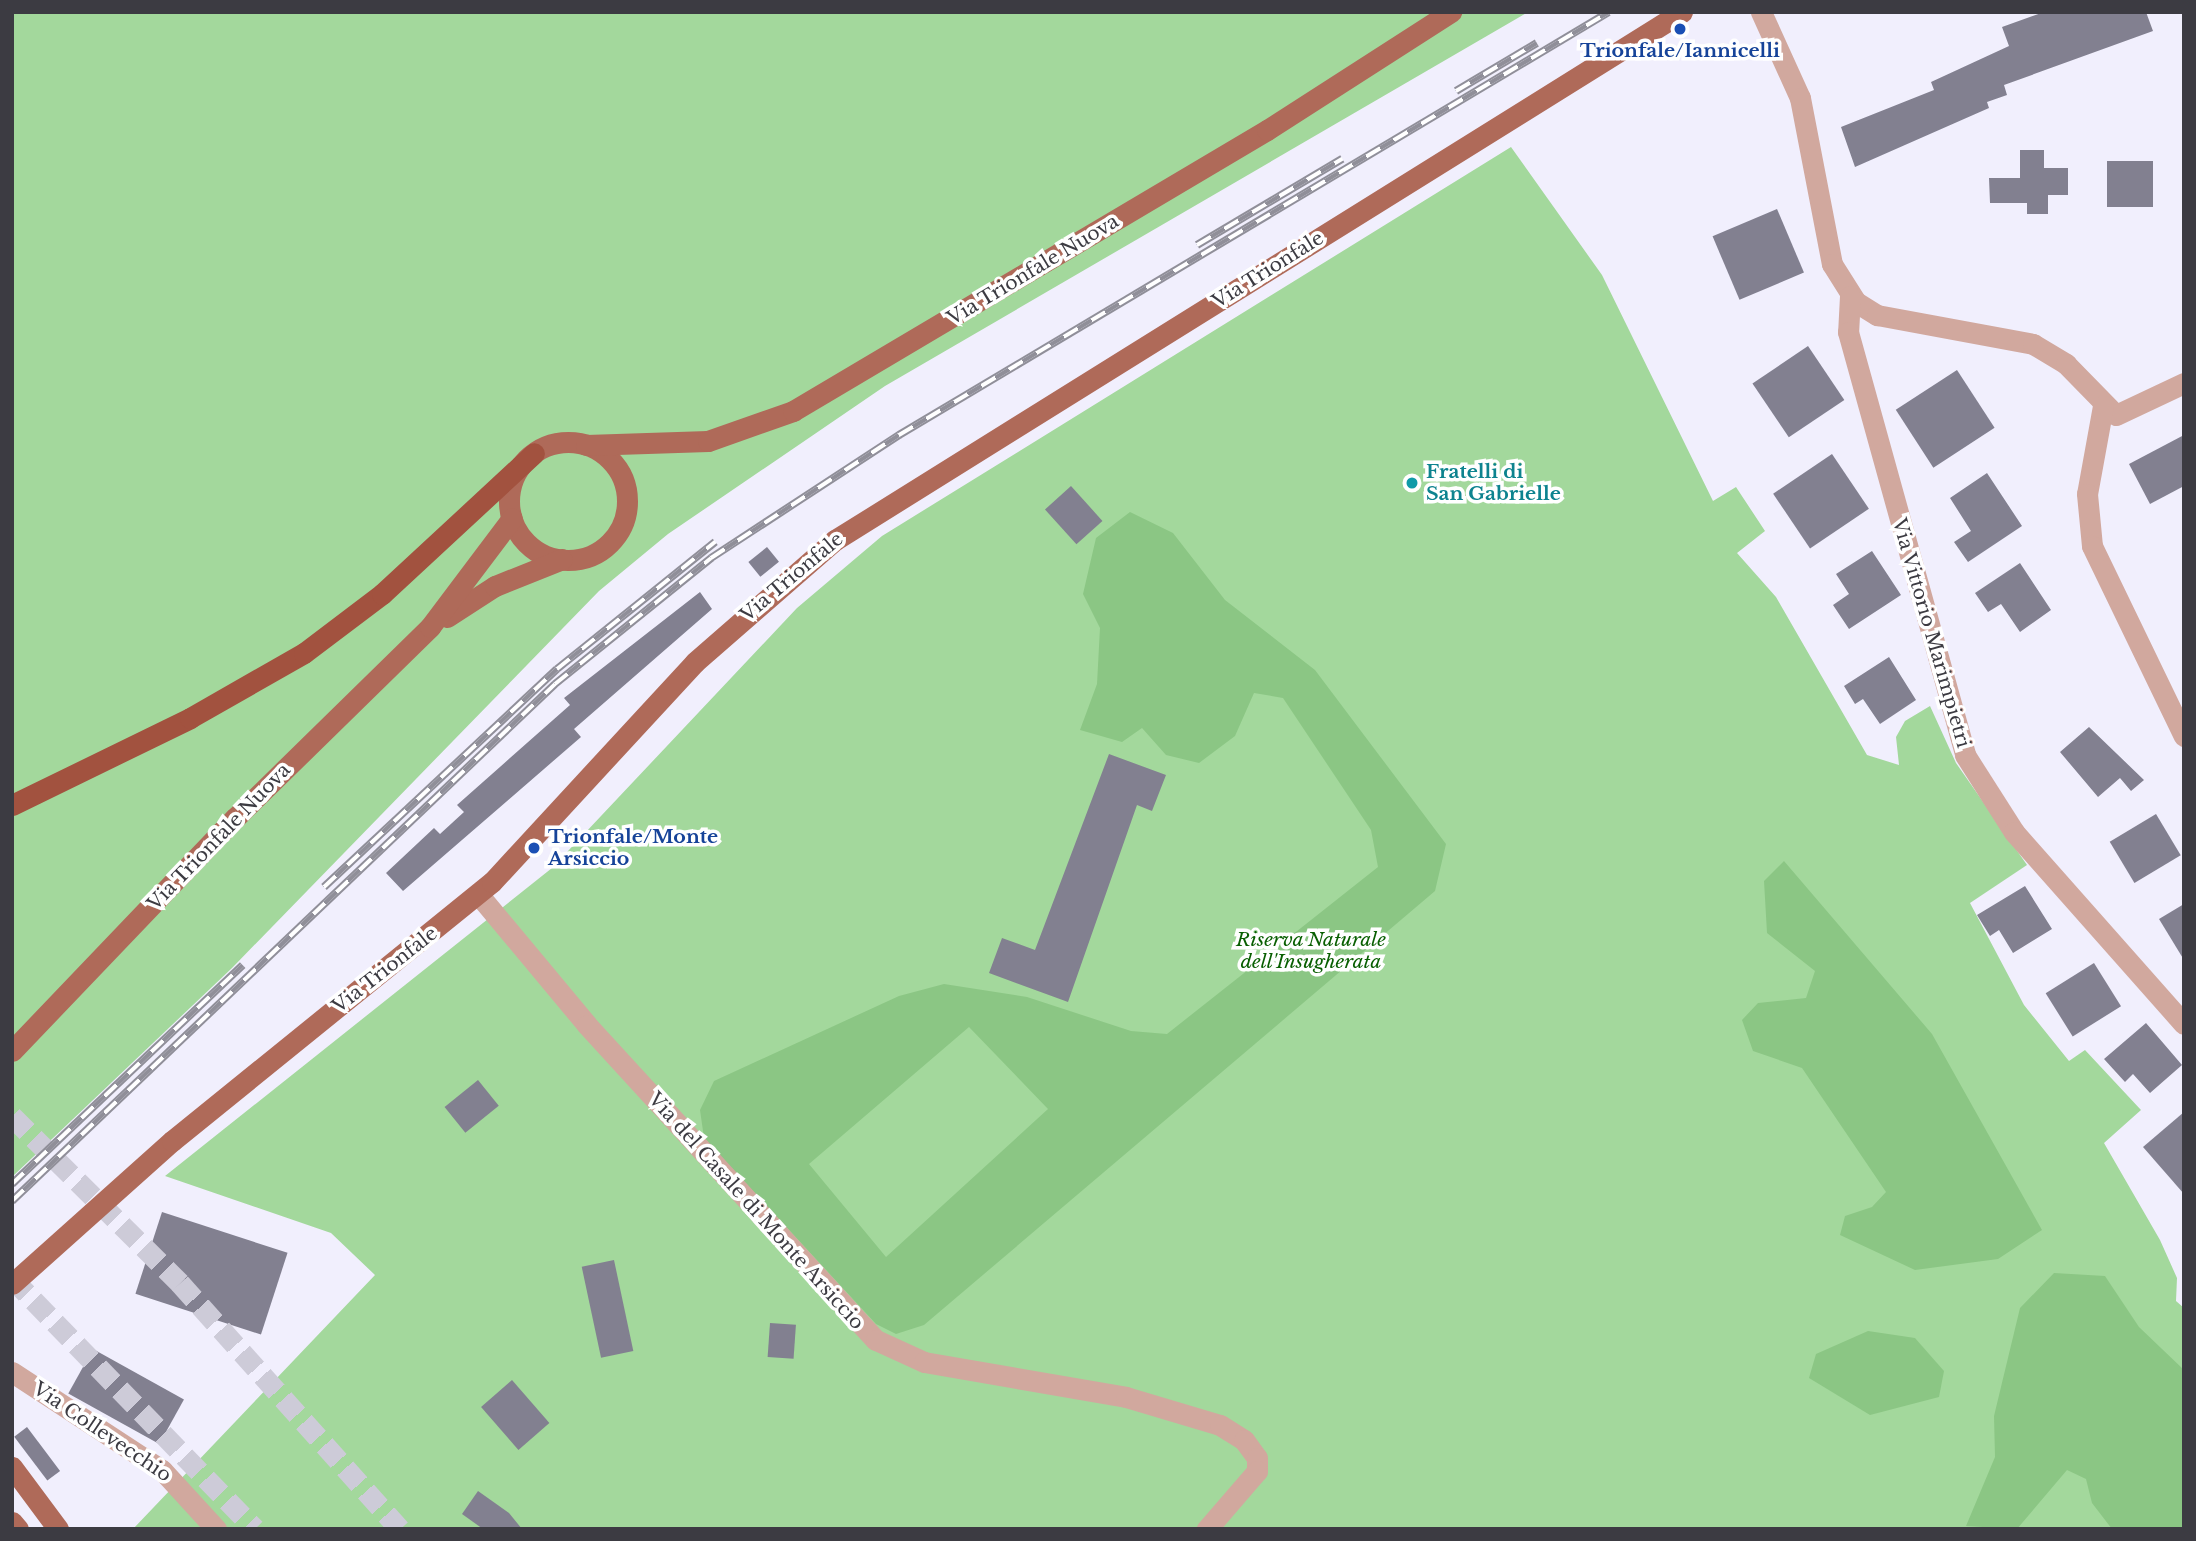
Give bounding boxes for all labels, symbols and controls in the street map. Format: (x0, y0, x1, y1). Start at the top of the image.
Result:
marker: Trionfale/Iannicelli (1672, 21, 1688, 37)
place label: Trionfale/Iannicelli (1580, 40, 1780, 62)
street label: Via Trionfale Nuova (943, 210, 1123, 330)
street label: Via Trionfale (1208, 227, 1328, 313)
place label: Fratelli di San Gabrielle (1426, 461, 1561, 505)
marker: Fratelli di San Gabrielle (1404, 475, 1420, 491)
street label: Via Vittorio Marimpietri (1887, 515, 1975, 751)
street label: Via Trionfale (736, 527, 848, 627)
street label: Via Trionfale Nuova (143, 758, 295, 916)
place label: Trionfale/Monte Arsiccio (548, 826, 718, 870)
marker: Trionfale/Monte Arsiccio (526, 840, 542, 856)
street label: Via Trionfale (328, 922, 442, 1018)
park label: Riserva Naturale dell'Insugherata (1236, 929, 1386, 973)
street label: Via del Casale di Monte Arsiccio (643, 1087, 869, 1335)
street label: Via Collevecchio (28, 1377, 176, 1487)

